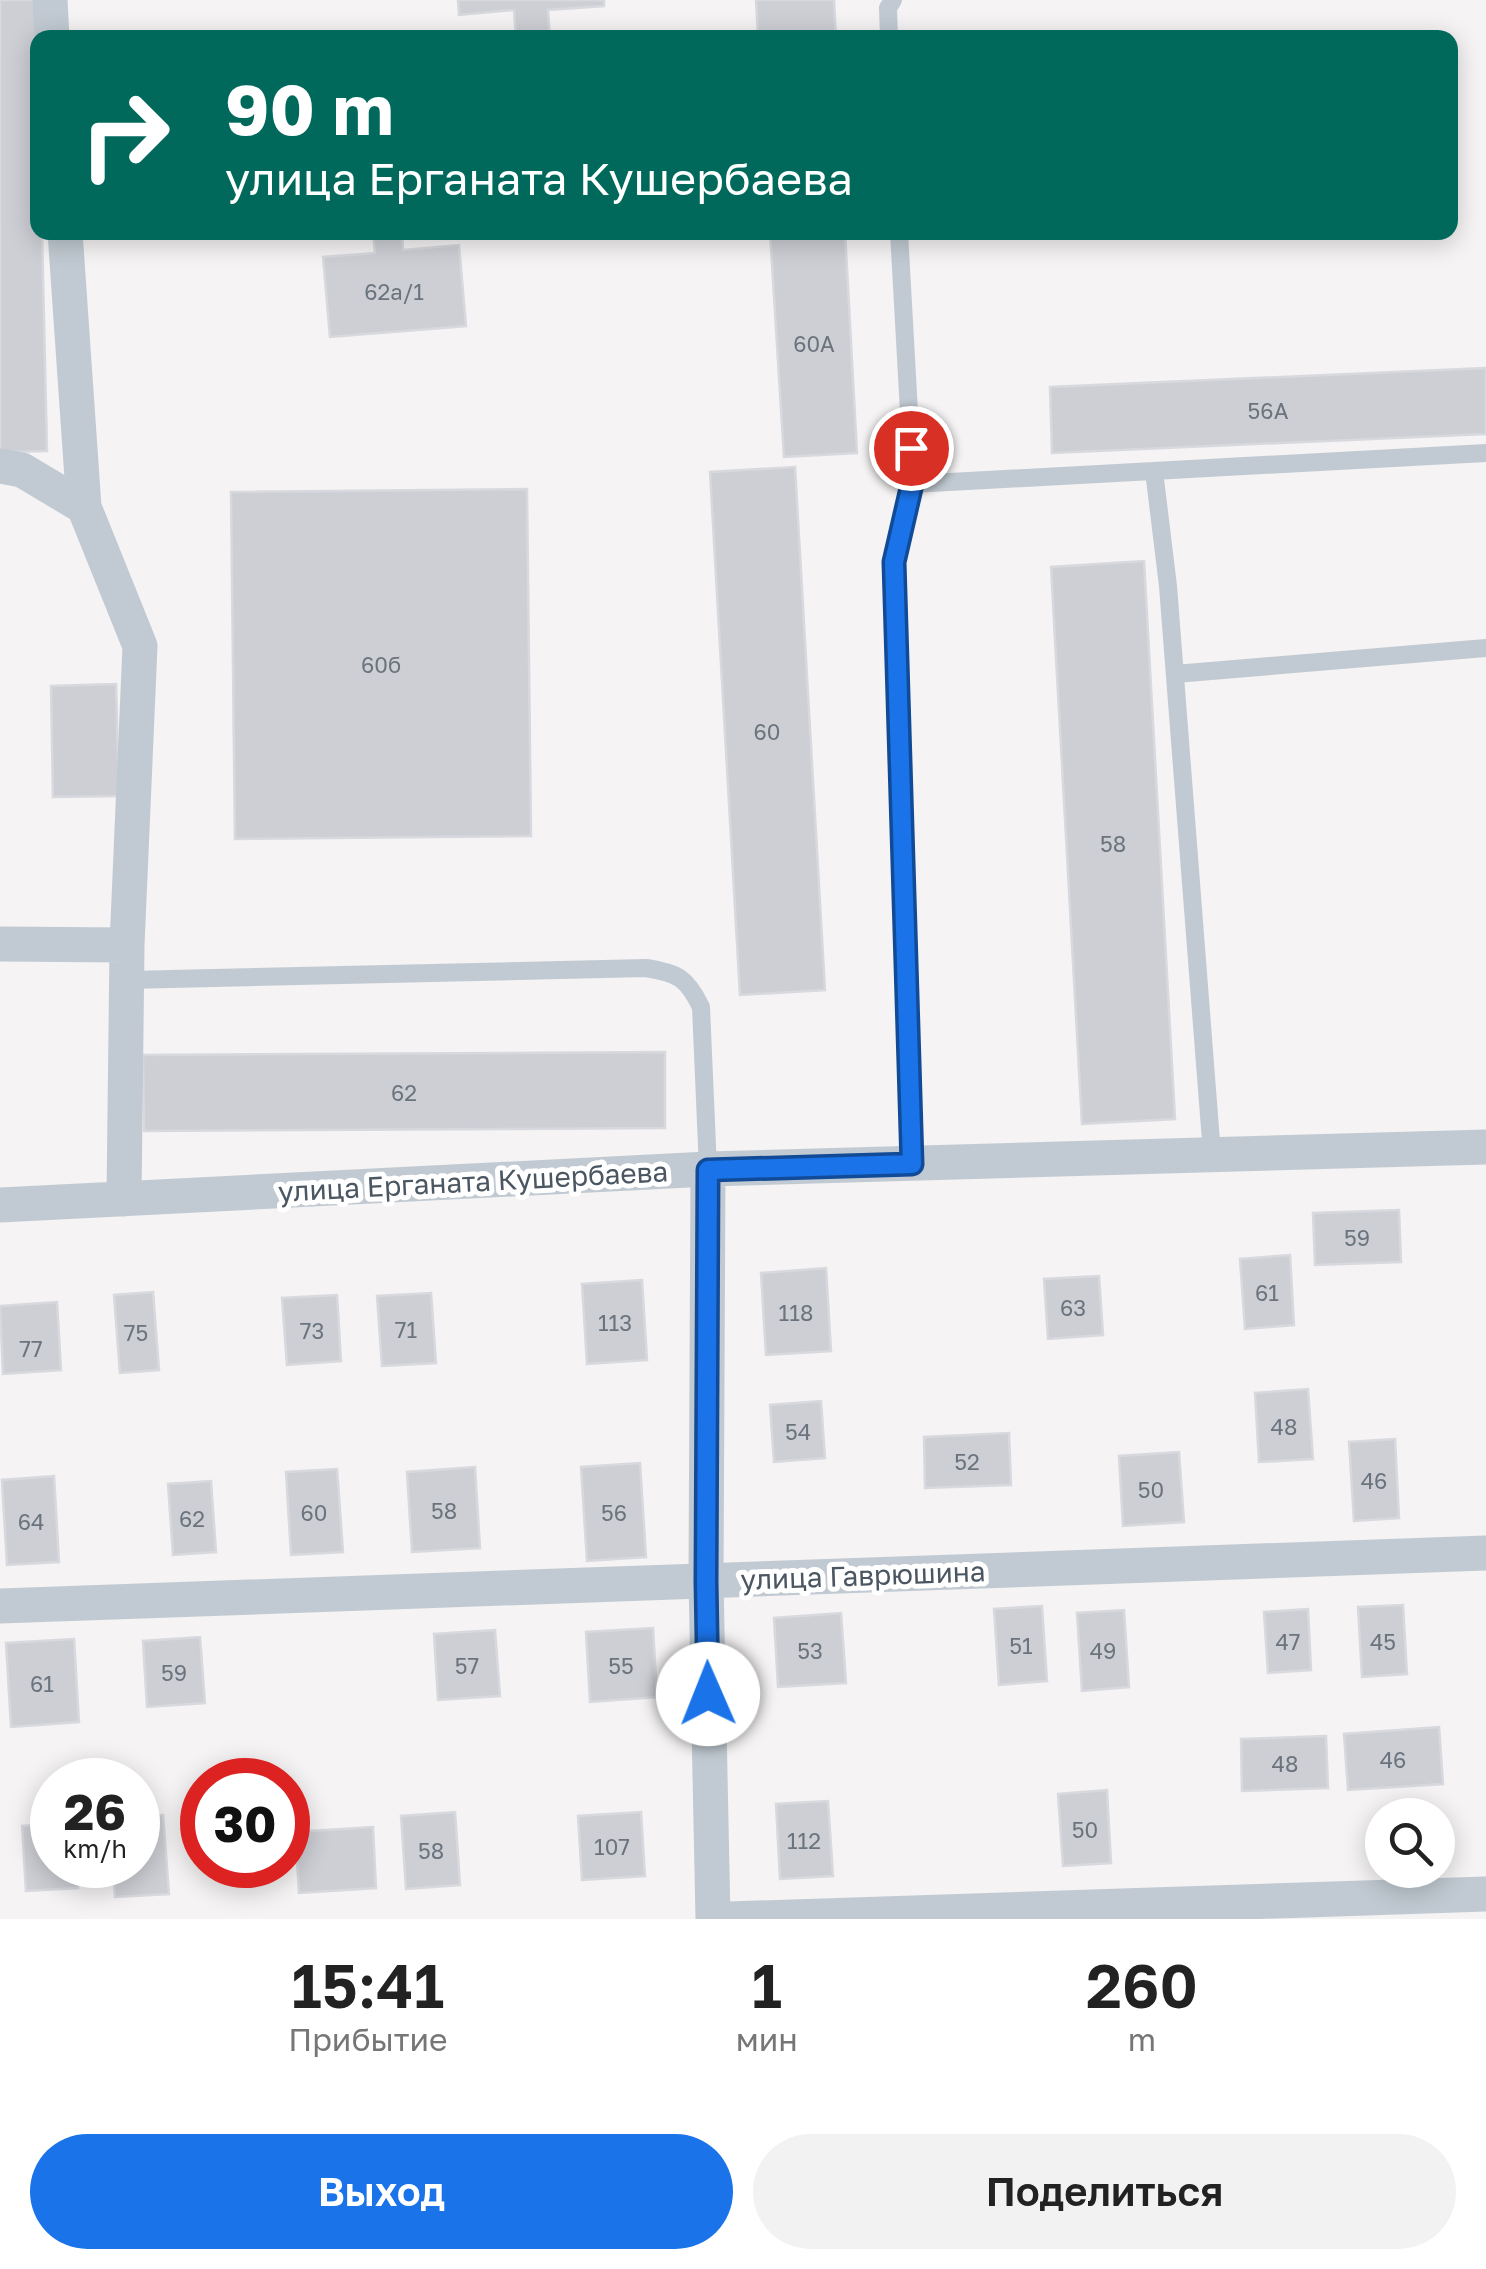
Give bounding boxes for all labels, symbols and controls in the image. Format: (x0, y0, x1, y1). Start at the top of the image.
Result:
text: 90 m (225, 66, 394, 150)
icon: right (60, 70, 190, 200)
text: улица Ерганата Кушербаева (225, 151, 853, 205)
house number: 62а/1 (364, 278, 424, 305)
house number: 60А (793, 330, 835, 357)
house number: 56А (1248, 397, 1289, 424)
pin (869, 406, 954, 491)
icon: arrive (884, 421, 939, 476)
house number: 60б (361, 651, 401, 678)
house number: 60 (754, 718, 780, 745)
house number: 58 (1100, 830, 1126, 857)
house number: 62 (391, 1079, 417, 1106)
street label: улица Ерганата Кушербаева (277, 1154, 669, 1208)
house number: 59 (1344, 1224, 1370, 1251)
house number: 61 (1255, 1279, 1279, 1306)
house number: 63 (1060, 1294, 1086, 1321)
house number: 118 (779, 1299, 813, 1326)
house number: 113 (598, 1309, 632, 1336)
house number: 71 (395, 1316, 417, 1343)
house number: 73 (300, 1317, 324, 1344)
house number: 75 (124, 1319, 148, 1346)
house number: 77 (19, 1335, 43, 1362)
house number: 48 (1271, 1413, 1297, 1440)
house number: 54 (785, 1418, 811, 1445)
house number: 52 (954, 1448, 980, 1475)
house number: 46 (1361, 1467, 1387, 1494)
house number: 50 (1138, 1476, 1164, 1503)
house number: 58 (431, 1497, 457, 1524)
house number: 60 (301, 1499, 327, 1526)
house number: 56 (601, 1499, 627, 1526)
house number: 62 (179, 1505, 205, 1532)
house number: 64 (18, 1508, 44, 1535)
street label: улица Гаврюшина (740, 1554, 986, 1596)
house number: 47 (1275, 1628, 1301, 1655)
house number: 45 (1370, 1628, 1396, 1655)
house number: 51 (1009, 1632, 1033, 1659)
house number: 53 (797, 1637, 823, 1664)
house number: 49 (1090, 1637, 1116, 1664)
position arrow (656, 1642, 760, 1746)
house number: 57 (455, 1652, 479, 1679)
house number: 55 (608, 1652, 634, 1679)
house number: 59 (161, 1659, 187, 1686)
house number: 61 (30, 1670, 54, 1697)
house number: 46 (1380, 1746, 1406, 1773)
house number: 48 (1272, 1750, 1298, 1777)
speed limit sign: 30 (180, 1758, 310, 1888)
text: 26 (64, 1781, 126, 1841)
map controls (1365, 1798, 1455, 1888)
button: search (1365, 1798, 1455, 1888)
house number: 50 (1072, 1816, 1098, 1843)
house number: 112 (787, 1827, 821, 1854)
text: km/h (63, 1833, 127, 1864)
house number: 107 (594, 1833, 630, 1860)
house number: 58 (418, 1837, 444, 1864)
text: 15:41 (292, 1949, 444, 2021)
text: 1 (752, 1949, 782, 2021)
text: 260 (1086, 1949, 1198, 2021)
text: Прибытие (288, 2020, 448, 2058)
text: мин (736, 2020, 798, 2058)
text: m (1128, 2020, 1156, 2058)
button: Выход (30, 2134, 733, 2249)
button: Поделиться (753, 2134, 1456, 2249)

